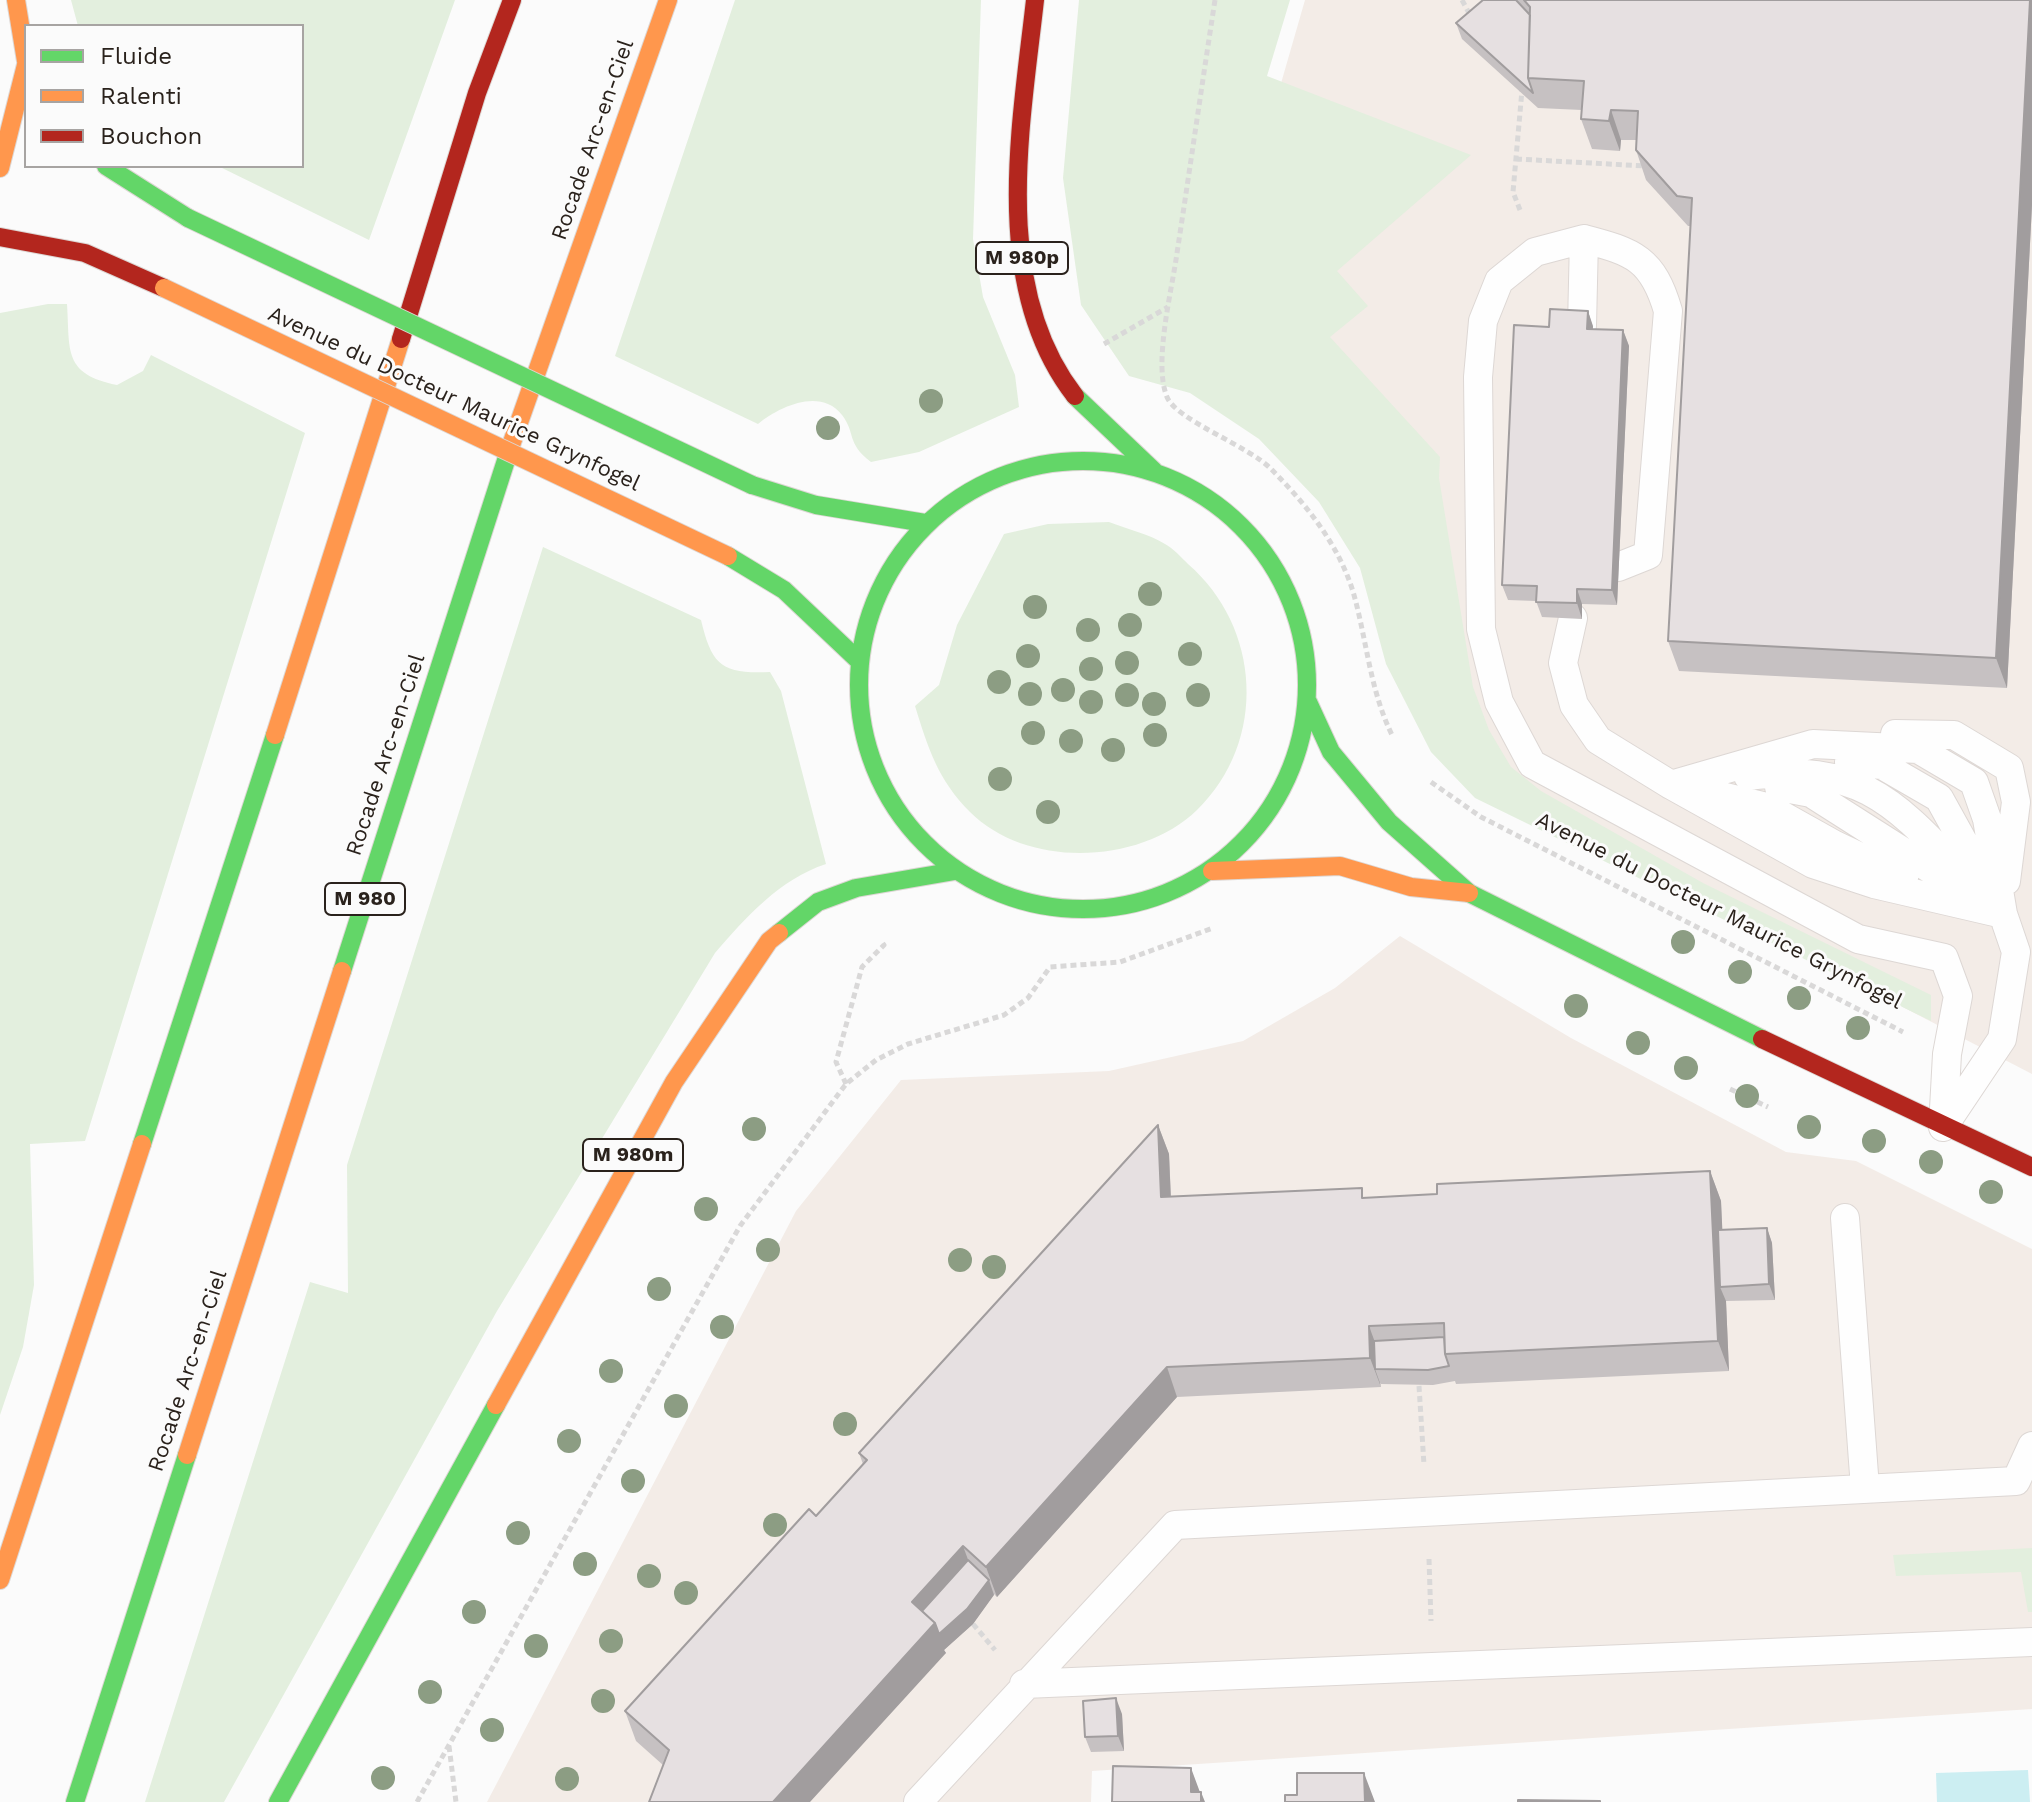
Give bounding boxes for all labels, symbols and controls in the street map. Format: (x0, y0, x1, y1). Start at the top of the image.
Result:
legend (24, 24, 304, 168)
street label: Rocade Arc-en-Ciel (546, 36, 640, 244)
text: Fluide (100, 42, 172, 70)
text: Ralenti (100, 82, 182, 110)
text: Bouchon (100, 122, 202, 150)
road number: M 980p (976, 242, 1068, 274)
street label: Avenue du Docteur Maurice Grynfogel (264, 301, 644, 497)
street label: Rocade Arc-en-Ciel (341, 651, 431, 859)
street label: Avenue du Docteur Maurice Grynfogel (1531, 807, 1907, 1015)
road number: M 980 (325, 883, 405, 915)
road number: M 980m (583, 1139, 683, 1171)
street label: Rocade Arc-en-Ciel (143, 1267, 233, 1475)

